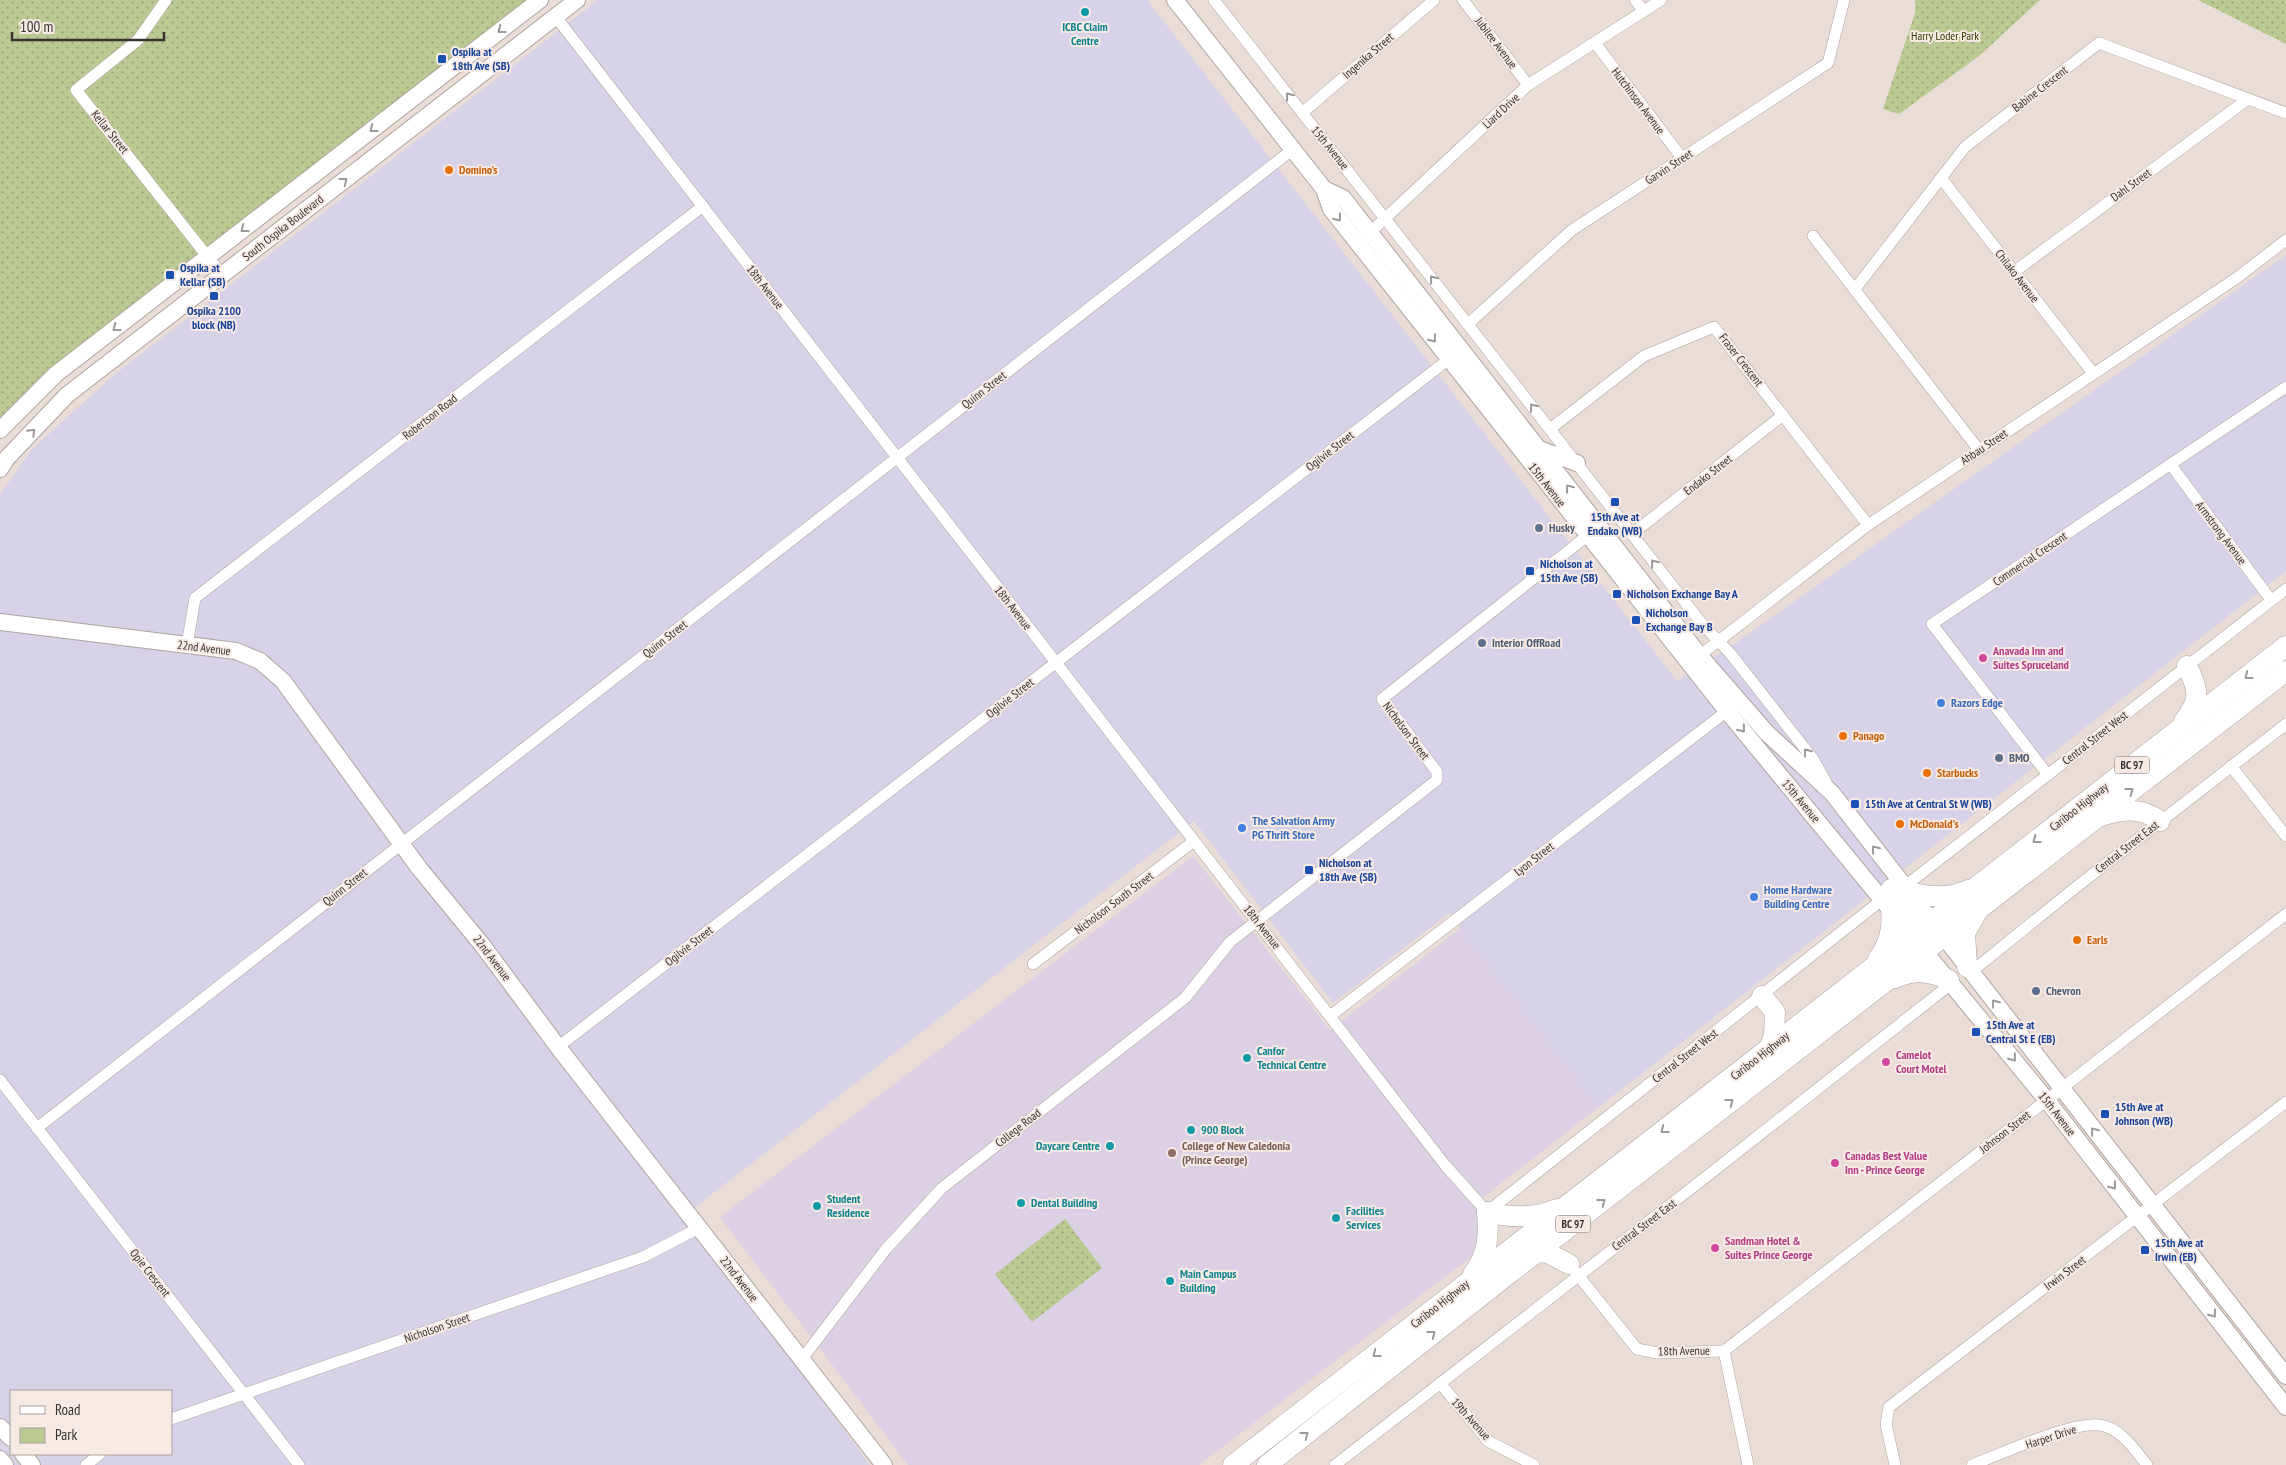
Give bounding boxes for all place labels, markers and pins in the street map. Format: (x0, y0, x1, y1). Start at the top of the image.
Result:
marker: ICBC Claim Centre (1079, 6, 1091, 18)
place label: ICBC Claim Centre (1062, 19, 1108, 48)
place label: Ospika at 18th Ave (SB) (452, 44, 510, 73)
marker: Ospika at 18th Ave (SB) (436, 53, 448, 65)
place label: Domino's (459, 162, 497, 177)
marker: Domino's (443, 164, 455, 176)
place label: Ospika at Kellar (SB) (180, 260, 225, 289)
marker: Ospika at Kellar (SB) (164, 269, 176, 281)
marker: Ospika 2100 block (NB) (208, 290, 220, 302)
place label: Ospika 2100 block (NB) (187, 303, 241, 332)
marker: 15th Ave at Endako (WB) (1609, 496, 1621, 508)
place label: 15th Ave at Endako (WB) (1588, 509, 1642, 538)
place label: Husky (1549, 520, 1575, 535)
marker: Husky (1533, 522, 1545, 534)
place label: Nicholson at 15th Ave (SB) (1540, 556, 1598, 585)
marker: Nicholson at 15th Ave (SB) (1524, 565, 1536, 577)
place label: Nicholson Exchange Bay A (1627, 586, 1739, 601)
marker: Nicholson Exchange Bay A (1611, 588, 1623, 600)
place label: Nicholson Exchange Bay B (1646, 605, 1713, 634)
marker: Nicholson Exchange Bay B (1630, 614, 1642, 626)
place label: Interior OffRoad (1492, 635, 1561, 650)
marker: Interior OffRoad (1476, 637, 1488, 649)
place label: Anavada Inn and Suites Spruceland (1992, 643, 2069, 672)
marker: Anavada Inn and Suites Spruceland (1977, 652, 1989, 664)
place label: Razors Edge (1951, 695, 2003, 710)
marker: Razors Edge (1935, 697, 1947, 709)
place label: Panago (1853, 728, 1885, 743)
marker: Panago (1837, 730, 1849, 742)
place label: BMO (2009, 750, 2030, 765)
marker: BMO (1993, 752, 2005, 764)
place label: Starbucks (1937, 765, 1978, 780)
marker: Starbucks (1921, 767, 1933, 779)
place label: 15th Ave at Central St W (WB) (1865, 796, 1992, 811)
marker: 15th Ave at Central St W (WB) (1849, 798, 1861, 810)
place label: The Salvation Army PG Thrift Store (1252, 813, 1335, 842)
place label: McDonald's (1910, 816, 1959, 831)
marker: McDonald's (1894, 818, 1906, 830)
marker: The Salvation Army PG Thrift Store (1236, 822, 1248, 834)
place label: Nicholson at 18th Ave (SB) (1319, 855, 1377, 884)
marker: Nicholson at 18th Ave (SB) (1303, 864, 1315, 876)
place label: Home Hardware Building Centre (1764, 882, 1832, 911)
marker: Home Hardware Building Centre (1748, 891, 1760, 903)
place label: Earls (2087, 932, 2108, 947)
marker: Earls (2071, 934, 2083, 946)
place label: Chevron (2046, 983, 2081, 998)
marker: Chevron (2030, 985, 2042, 997)
place label: 15th Ave at Central St E (EB) (1986, 1017, 2056, 1046)
marker: 15th Ave at Central St E (EB) (1970, 1026, 1982, 1038)
place label: Canfor Technical Centre (1257, 1043, 1326, 1072)
place label: Camelot Court Motel (1896, 1047, 1947, 1076)
marker: Canfor Technical Centre (1241, 1052, 1253, 1064)
marker: Camelot Court Motel (1880, 1056, 1892, 1068)
place label: 15th Ave at Johnson (WB) (2114, 1099, 2173, 1128)
marker: 15th Ave at Johnson (WB) (2099, 1108, 2111, 1120)
place label: 900 Block (1201, 1122, 1244, 1137)
marker: 900 Block (1185, 1124, 1197, 1136)
place label: Daycare Centre (1036, 1138, 1100, 1153)
place label: College of New Caledonia (Prince George) (1182, 1138, 1290, 1167)
marker: Daycare Centre (1104, 1140, 1116, 1152)
marker: College of New Caledonia (Prince George) (1166, 1147, 1178, 1159)
place label: Canadas Best Value Inn - Prince George (1845, 1148, 1927, 1177)
marker: Canadas Best Value Inn - Prince George (1829, 1157, 1841, 1169)
place label: Student Residence (827, 1191, 870, 1220)
place label: Dental Building (1031, 1195, 1097, 1210)
marker: Dental Building (1015, 1197, 1027, 1209)
marker: Student Residence (811, 1200, 823, 1212)
place label: Facilities Services (1346, 1203, 1384, 1232)
marker: Facilities Services (1330, 1212, 1342, 1224)
place label: Sandman Hotel & Suites Prince George (1725, 1233, 1813, 1262)
place label: 15th Ave at Irwin (EB) (2155, 1235, 2204, 1264)
marker: Sandman Hotel & Suites Prince George (1709, 1242, 1721, 1254)
marker: 15th Ave at Irwin (EB) (2139, 1244, 2151, 1256)
place label: Main Campus Building (1180, 1266, 1237, 1295)
marker: Main Campus Building (1164, 1275, 1176, 1287)

